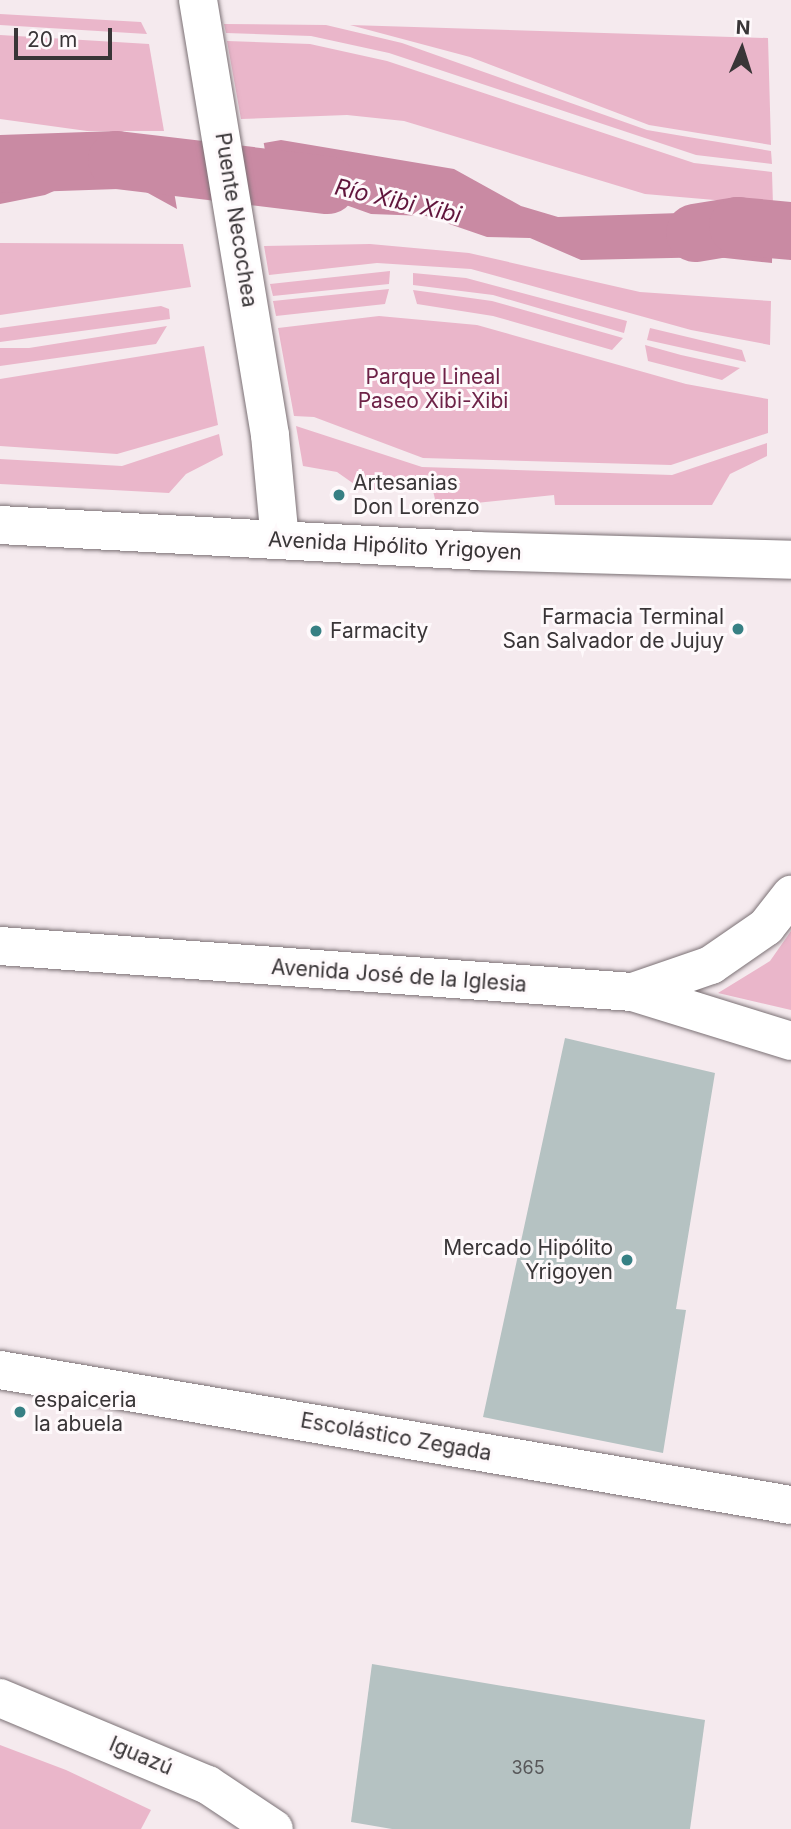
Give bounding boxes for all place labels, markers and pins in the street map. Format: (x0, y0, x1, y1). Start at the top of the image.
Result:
place label: Artesanias Don Lorenzo (353, 470, 480, 520)
marker: Artesanias Don Lorenzo (331, 487, 347, 503)
place label: Farmacia Terminal San Salvador de Jujuy (502, 604, 724, 654)
place label: Farmacity (330, 618, 428, 644)
marker: Farmacia Terminal San Salvador de Jujuy (730, 621, 746, 637)
marker: Farmacity (308, 623, 324, 639)
place label: Mercado Hipólito Yrigoyen (443, 1235, 613, 1285)
marker: Mercado Hipólito Yrigoyen (619, 1252, 635, 1268)
place label: espaiceria la abuela (34, 1387, 137, 1437)
marker: espaiceria la abuela (12, 1404, 28, 1420)

